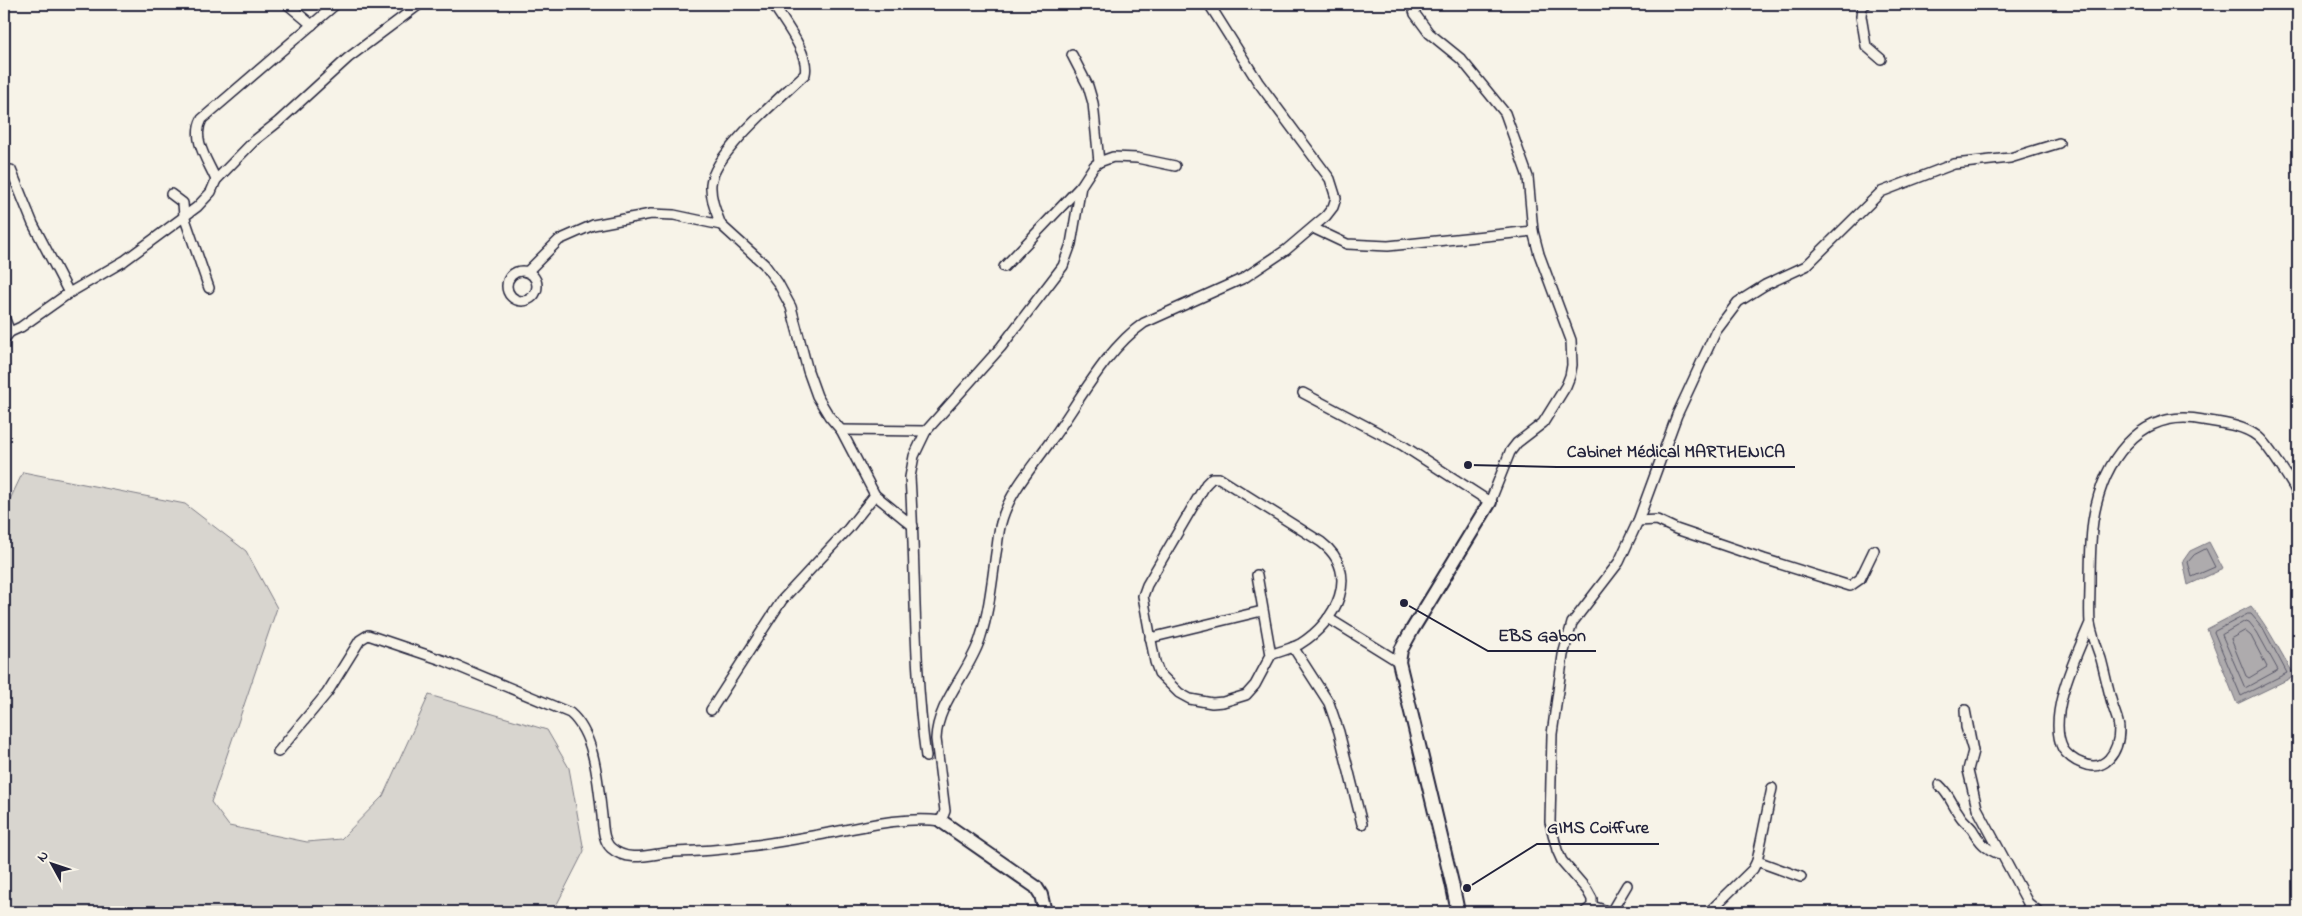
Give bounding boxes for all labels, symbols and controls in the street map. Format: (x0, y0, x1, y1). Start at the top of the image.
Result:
callout: Cabinet Médical MARTHENICA (1557, 434, 1795, 467)
text: Cabinet Médical MARTHENICA (1567, 440, 1785, 466)
callout: EBS Gabon (1488, 618, 1596, 651)
text: EBS Gabon (1498, 624, 1586, 650)
callout: GIMS Coiffure (1537, 811, 1659, 844)
text: GIMS Coiffure (1547, 816, 1650, 842)
north arrow (28, 838, 78, 888)
text: N (32, 846, 54, 867)

